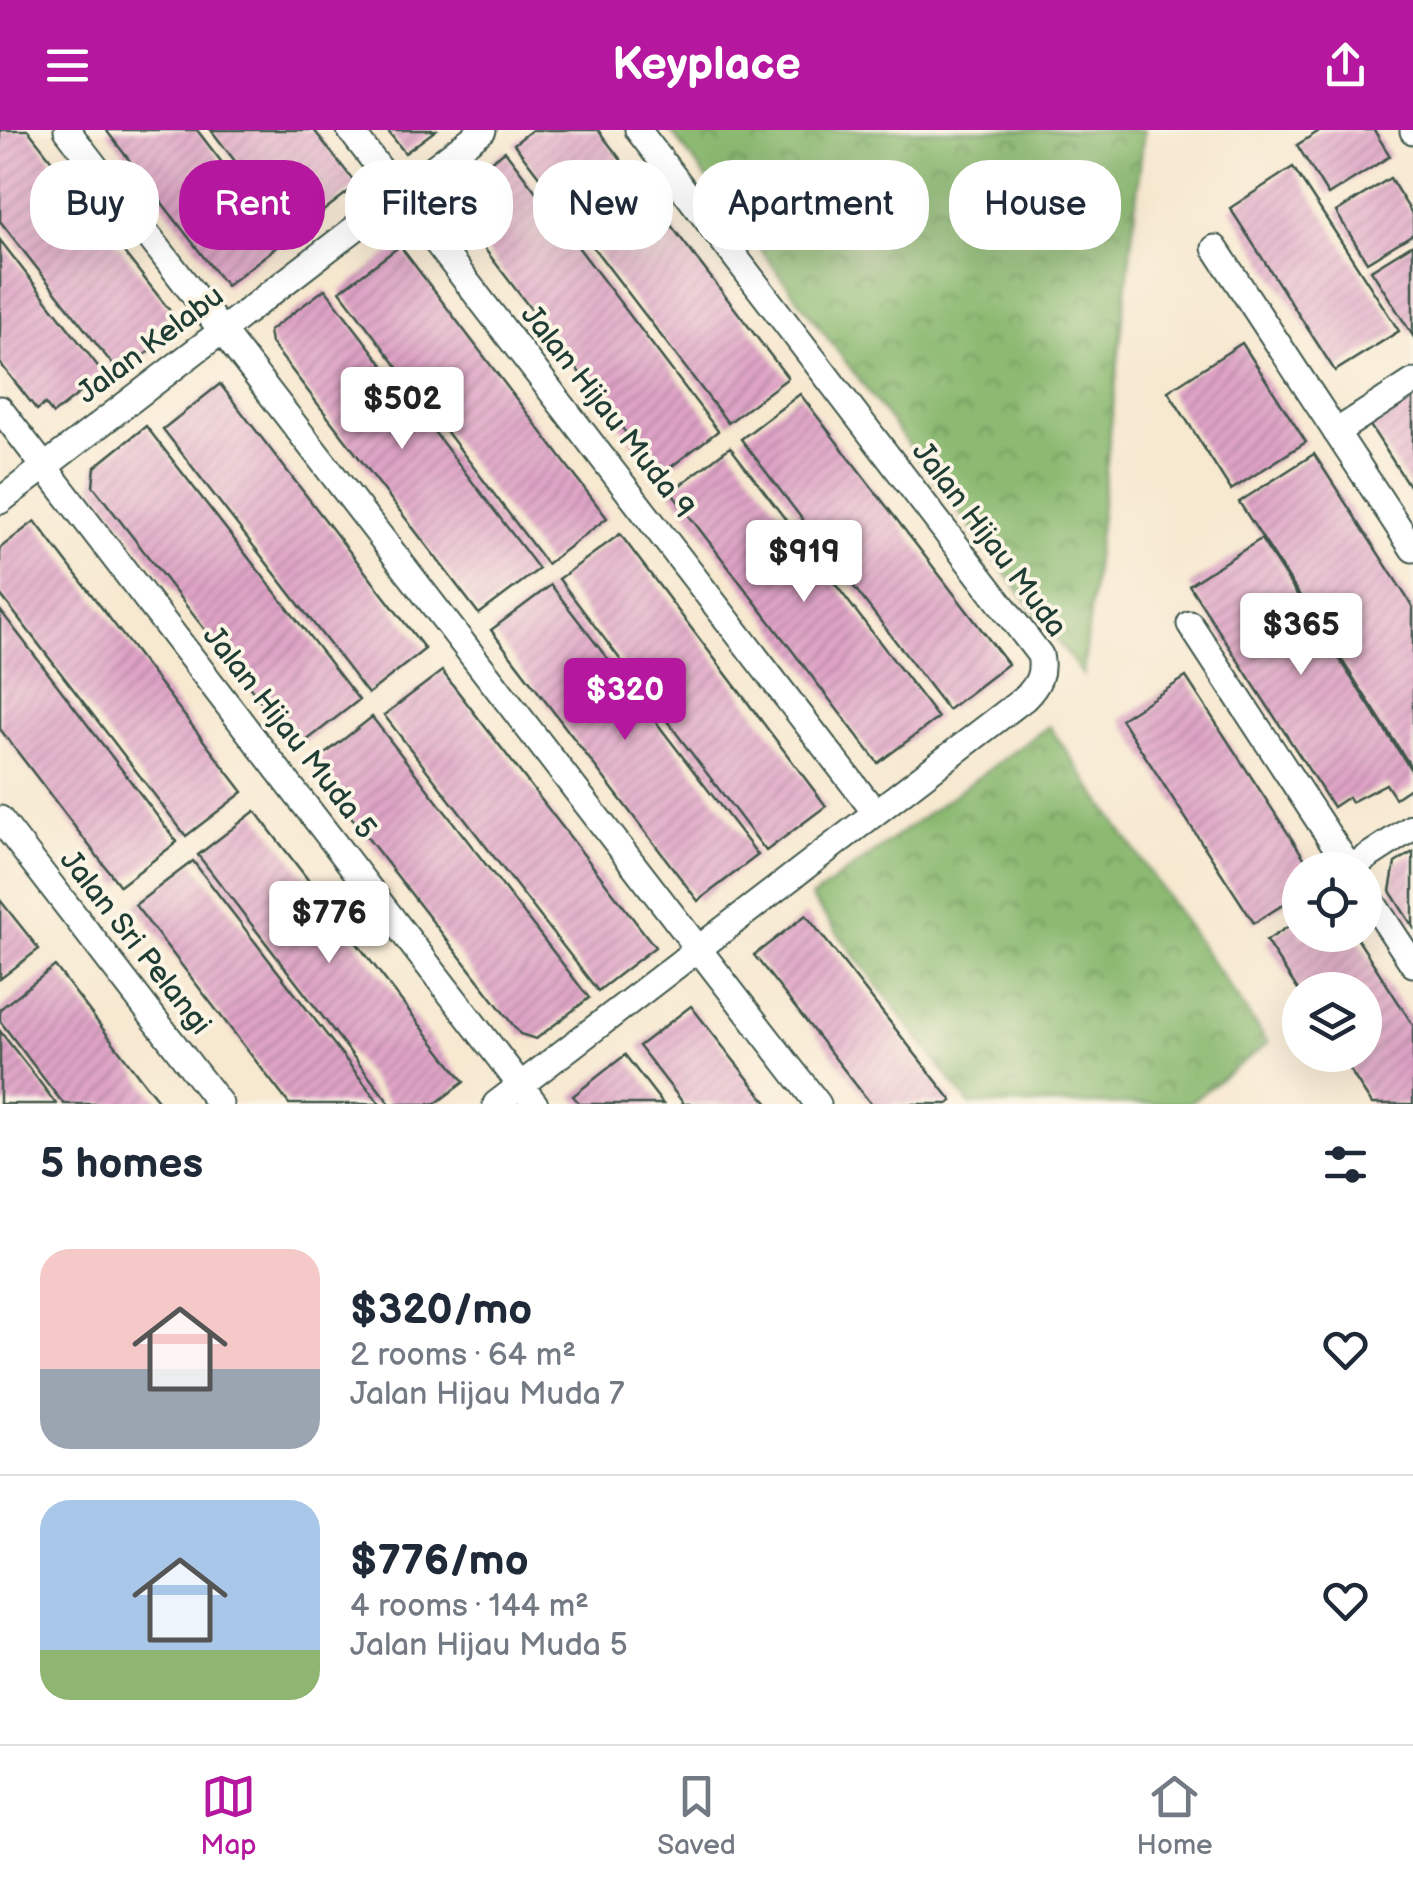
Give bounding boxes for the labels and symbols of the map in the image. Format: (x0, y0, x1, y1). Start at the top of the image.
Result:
street label: Jalan Kelabu (70, 278, 231, 412)
street label: Jalan Hijau Muda 9 (513, 298, 702, 525)
pin: $502 (343, 367, 461, 452)
street label: Jalan Hijau Muda (904, 435, 1074, 644)
pin: $919 (745, 520, 863, 605)
pin: $365 (1242, 593, 1360, 678)
street label: Jalan Hijau Muda 5 (195, 619, 384, 846)
pin: $320 (566, 658, 684, 743)
street label: Jalan Sri Pelangi (52, 843, 218, 1042)
pin: $776 (270, 881, 388, 966)

